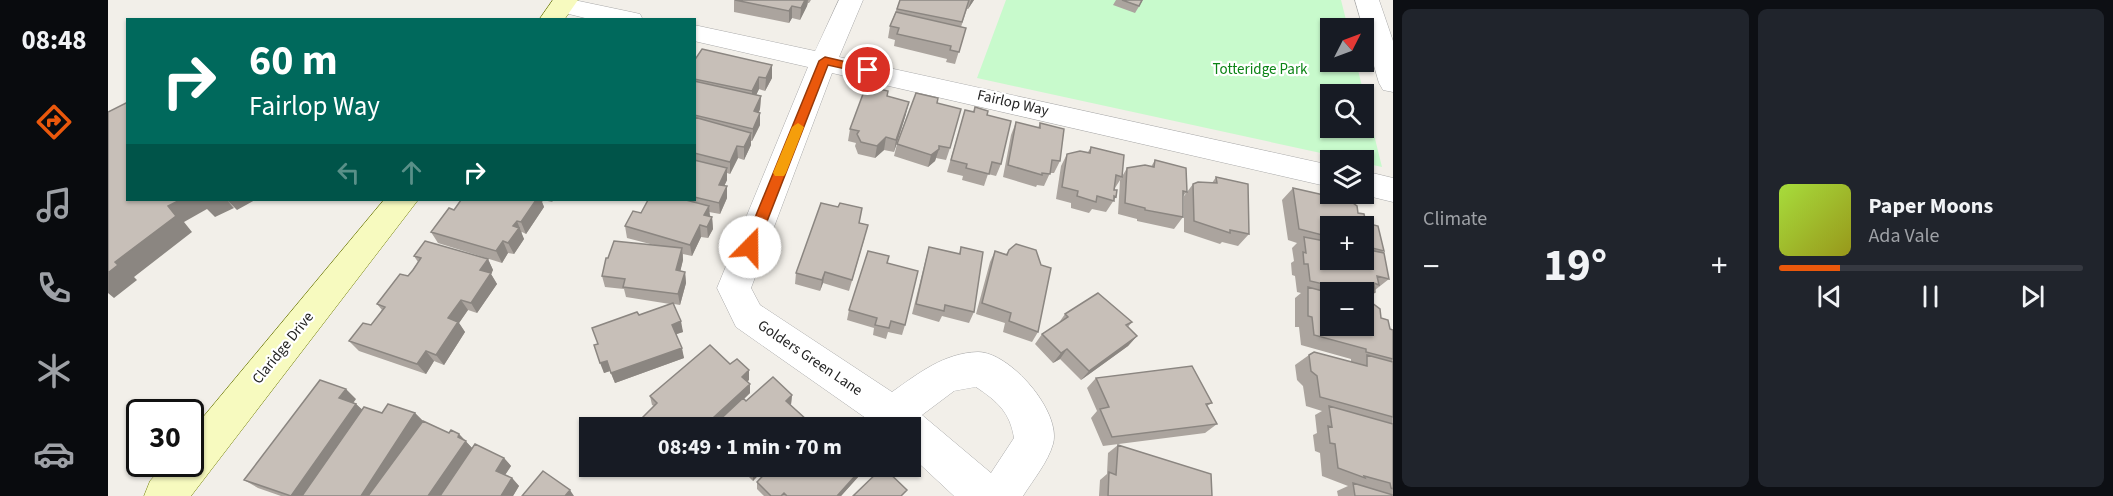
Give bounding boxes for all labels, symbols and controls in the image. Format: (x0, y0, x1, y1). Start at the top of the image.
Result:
north arrow (1320, 18, 1374, 72)
map controls (1320, 18, 1374, 336)
text: 08:48 (21, 21, 87, 60)
text: 60 m (249, 31, 338, 91)
icon: right (150, 42, 228, 120)
pin (842, 44, 893, 95)
icon: arrive (851, 53, 884, 86)
park label: Totteridge Park (1212, 59, 1308, 80)
button: search (1320, 84, 1374, 138)
street label: Fairlop Way (975, 85, 1051, 121)
text: Fairlop Way (249, 87, 380, 126)
icon: directions (33, 101, 75, 143)
button: layers (1320, 150, 1374, 204)
icon: left (332, 156, 365, 189)
icon: ahead (395, 156, 428, 189)
icon: right (458, 156, 491, 189)
icon: music (33, 184, 75, 226)
text: Paper Moons (1869, 190, 1993, 222)
text: Climate (1423, 205, 1487, 233)
position arrow (718, 215, 782, 279)
button: + (1320, 216, 1374, 270)
text: Ada Vale (1869, 222, 1940, 250)
text: 19° (1543, 234, 1607, 298)
text: − (1423, 243, 1439, 290)
text: + (1711, 243, 1727, 290)
icon: phone (33, 267, 75, 309)
icon: previous (1813, 280, 1846, 313)
icon: pause (1914, 280, 1947, 313)
icon: next (2016, 280, 2049, 313)
button: − (1320, 282, 1374, 336)
street label: Claridge Drive (247, 307, 319, 389)
street label: Golders Green Lane (753, 315, 867, 401)
icon: climate (33, 350, 75, 392)
speed limit sign: 30 (126, 399, 204, 477)
text: 08:49 · 1 min · 70 m (658, 431, 842, 463)
icon: car (33, 433, 75, 475)

